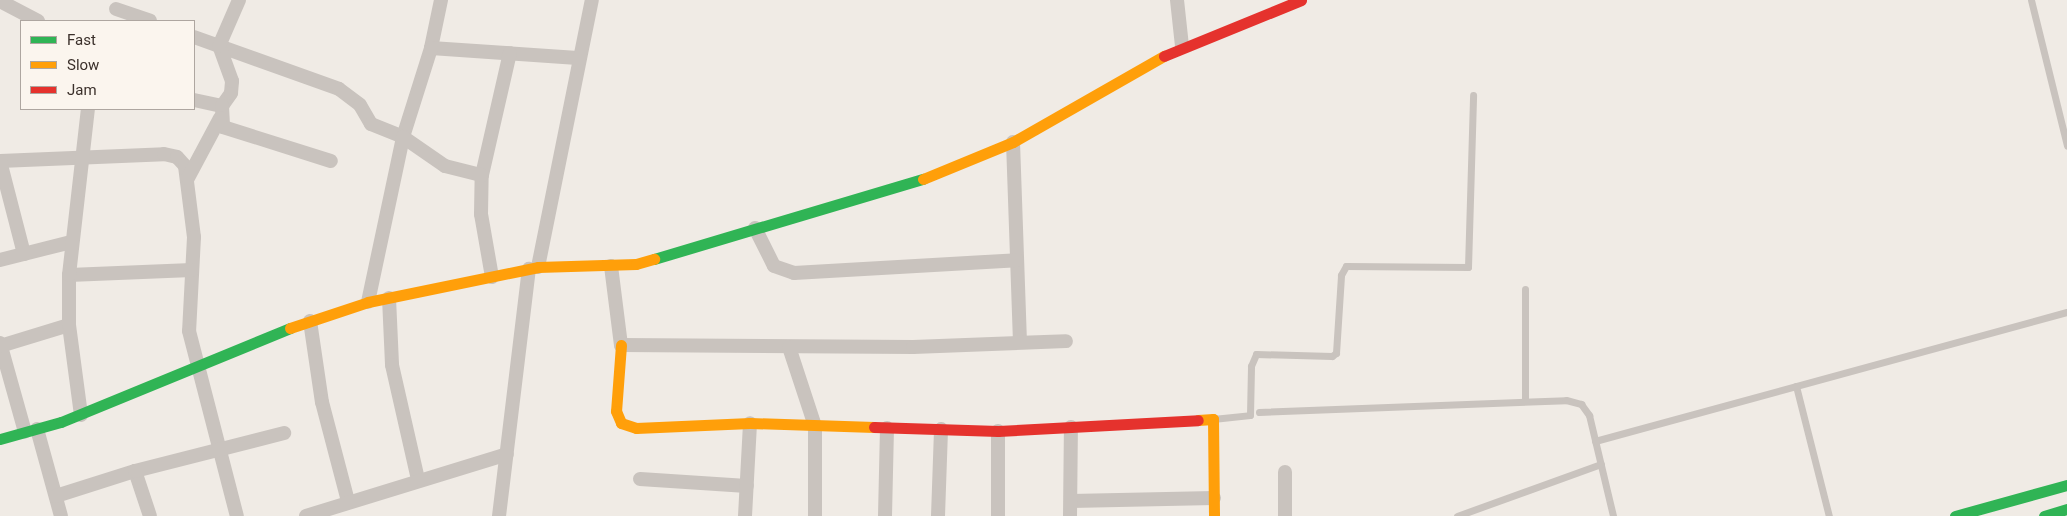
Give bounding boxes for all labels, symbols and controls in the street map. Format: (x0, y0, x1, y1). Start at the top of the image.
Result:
legend (20, 20, 195, 110)
text: Fast (67, 31, 96, 49)
text: Slow (67, 56, 99, 74)
text: Jam (67, 81, 97, 99)

